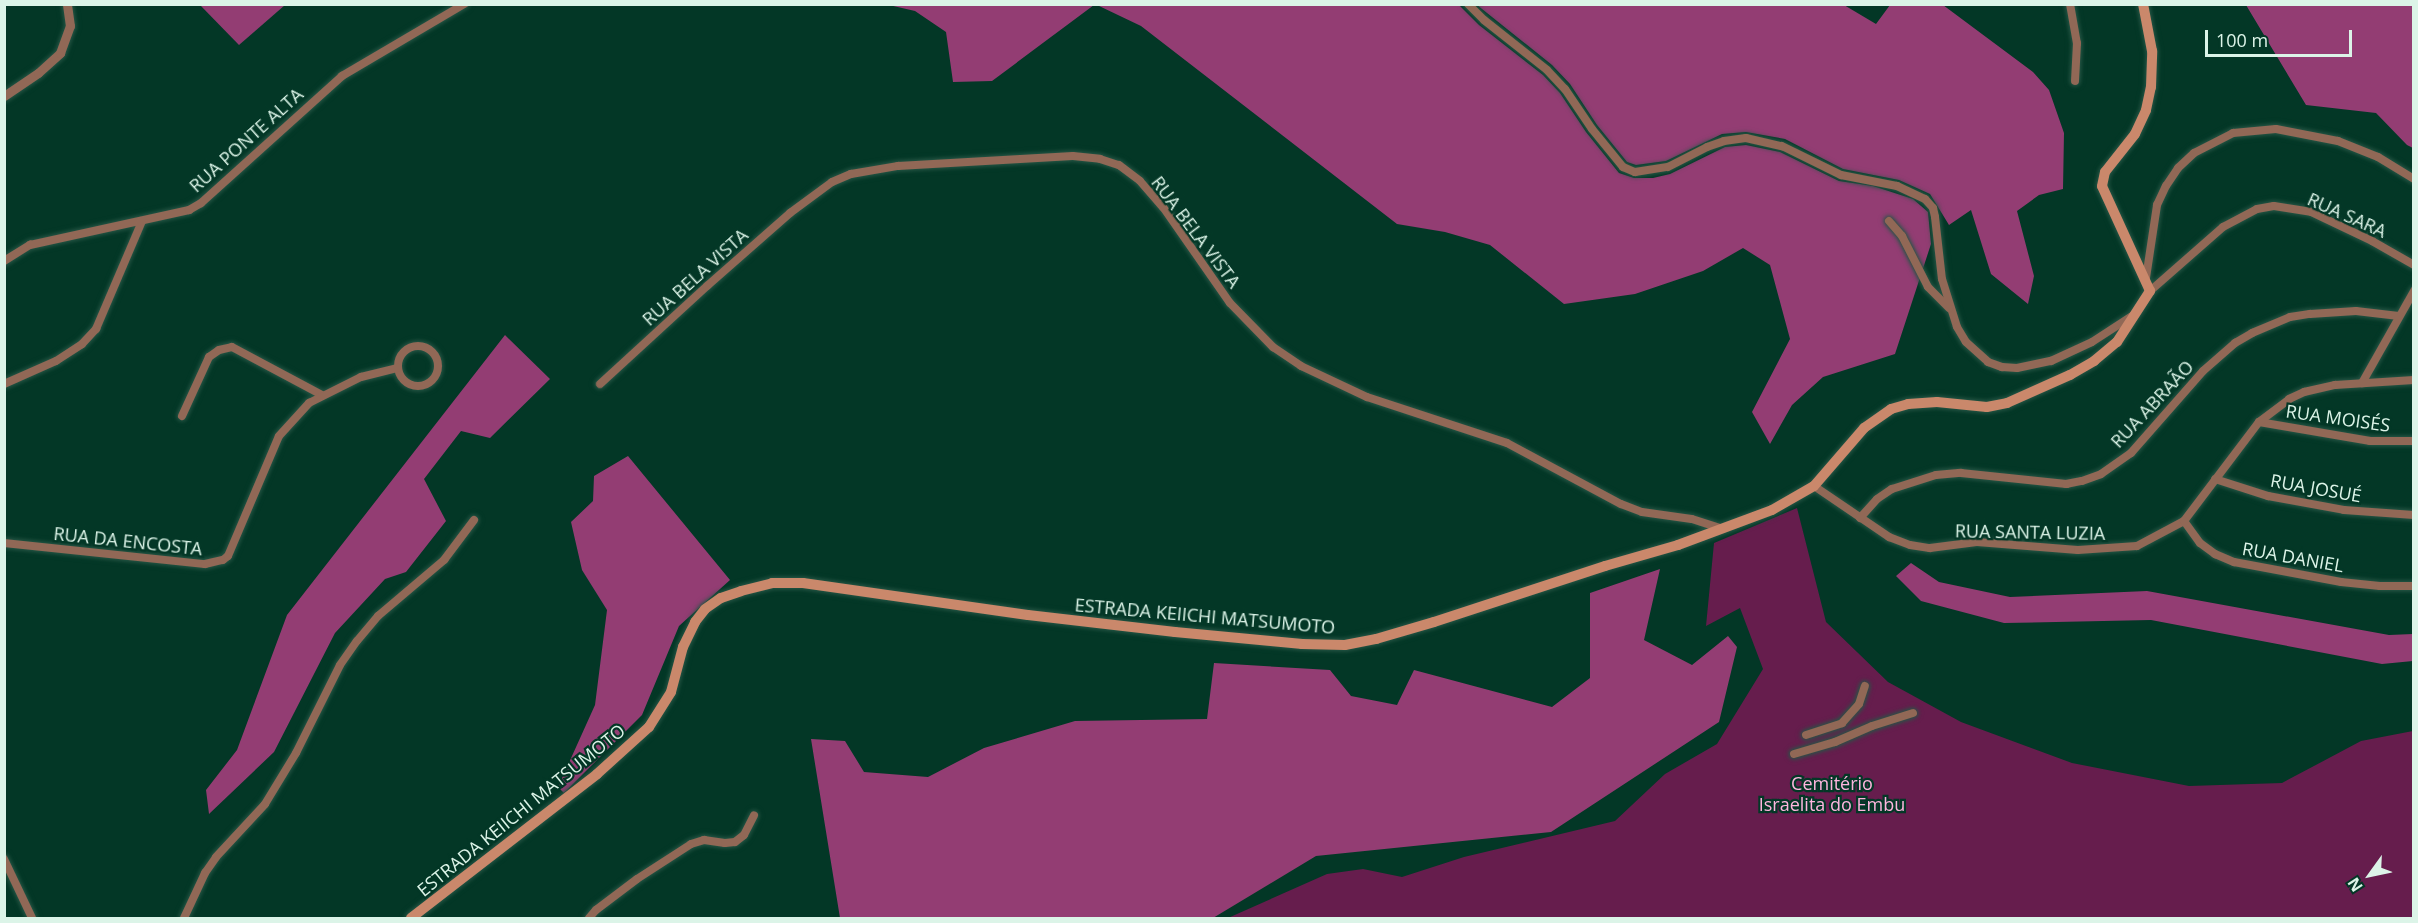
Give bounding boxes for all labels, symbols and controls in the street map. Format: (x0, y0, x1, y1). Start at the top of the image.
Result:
scale bar (2208, 18, 2355, 56)
text: 100 m (2216, 28, 2268, 52)
street label: RUA PONTE ALTA (185, 83, 307, 197)
street label: RUA BELA VISTA (1147, 172, 1245, 292)
street label: RUA SARA (2304, 188, 2390, 242)
street label: RUA BELA VISTA (638, 224, 752, 330)
street label: RUA ABRAÃO (2106, 356, 2198, 452)
street label: RUA MOISÉS (2284, 400, 2392, 436)
street label: RUA JOSUÉ (2269, 469, 2363, 507)
street label: RUA SANTA LUZIA (1955, 520, 2105, 544)
street label: RUA DA ENCOSTA (53, 522, 203, 560)
street label: RUA DANIEL (2241, 537, 2345, 577)
street label: ESTRADA KEIICHI MATSUMOTO (1074, 594, 1336, 638)
street label: ESTRADA KEIICHI MATSUMOTO (413, 719, 629, 901)
park label: Cemitério Israelita do Embu (1759, 773, 1905, 816)
north arrow (2340, 845, 2400, 905)
text: N (2342, 873, 2368, 896)

